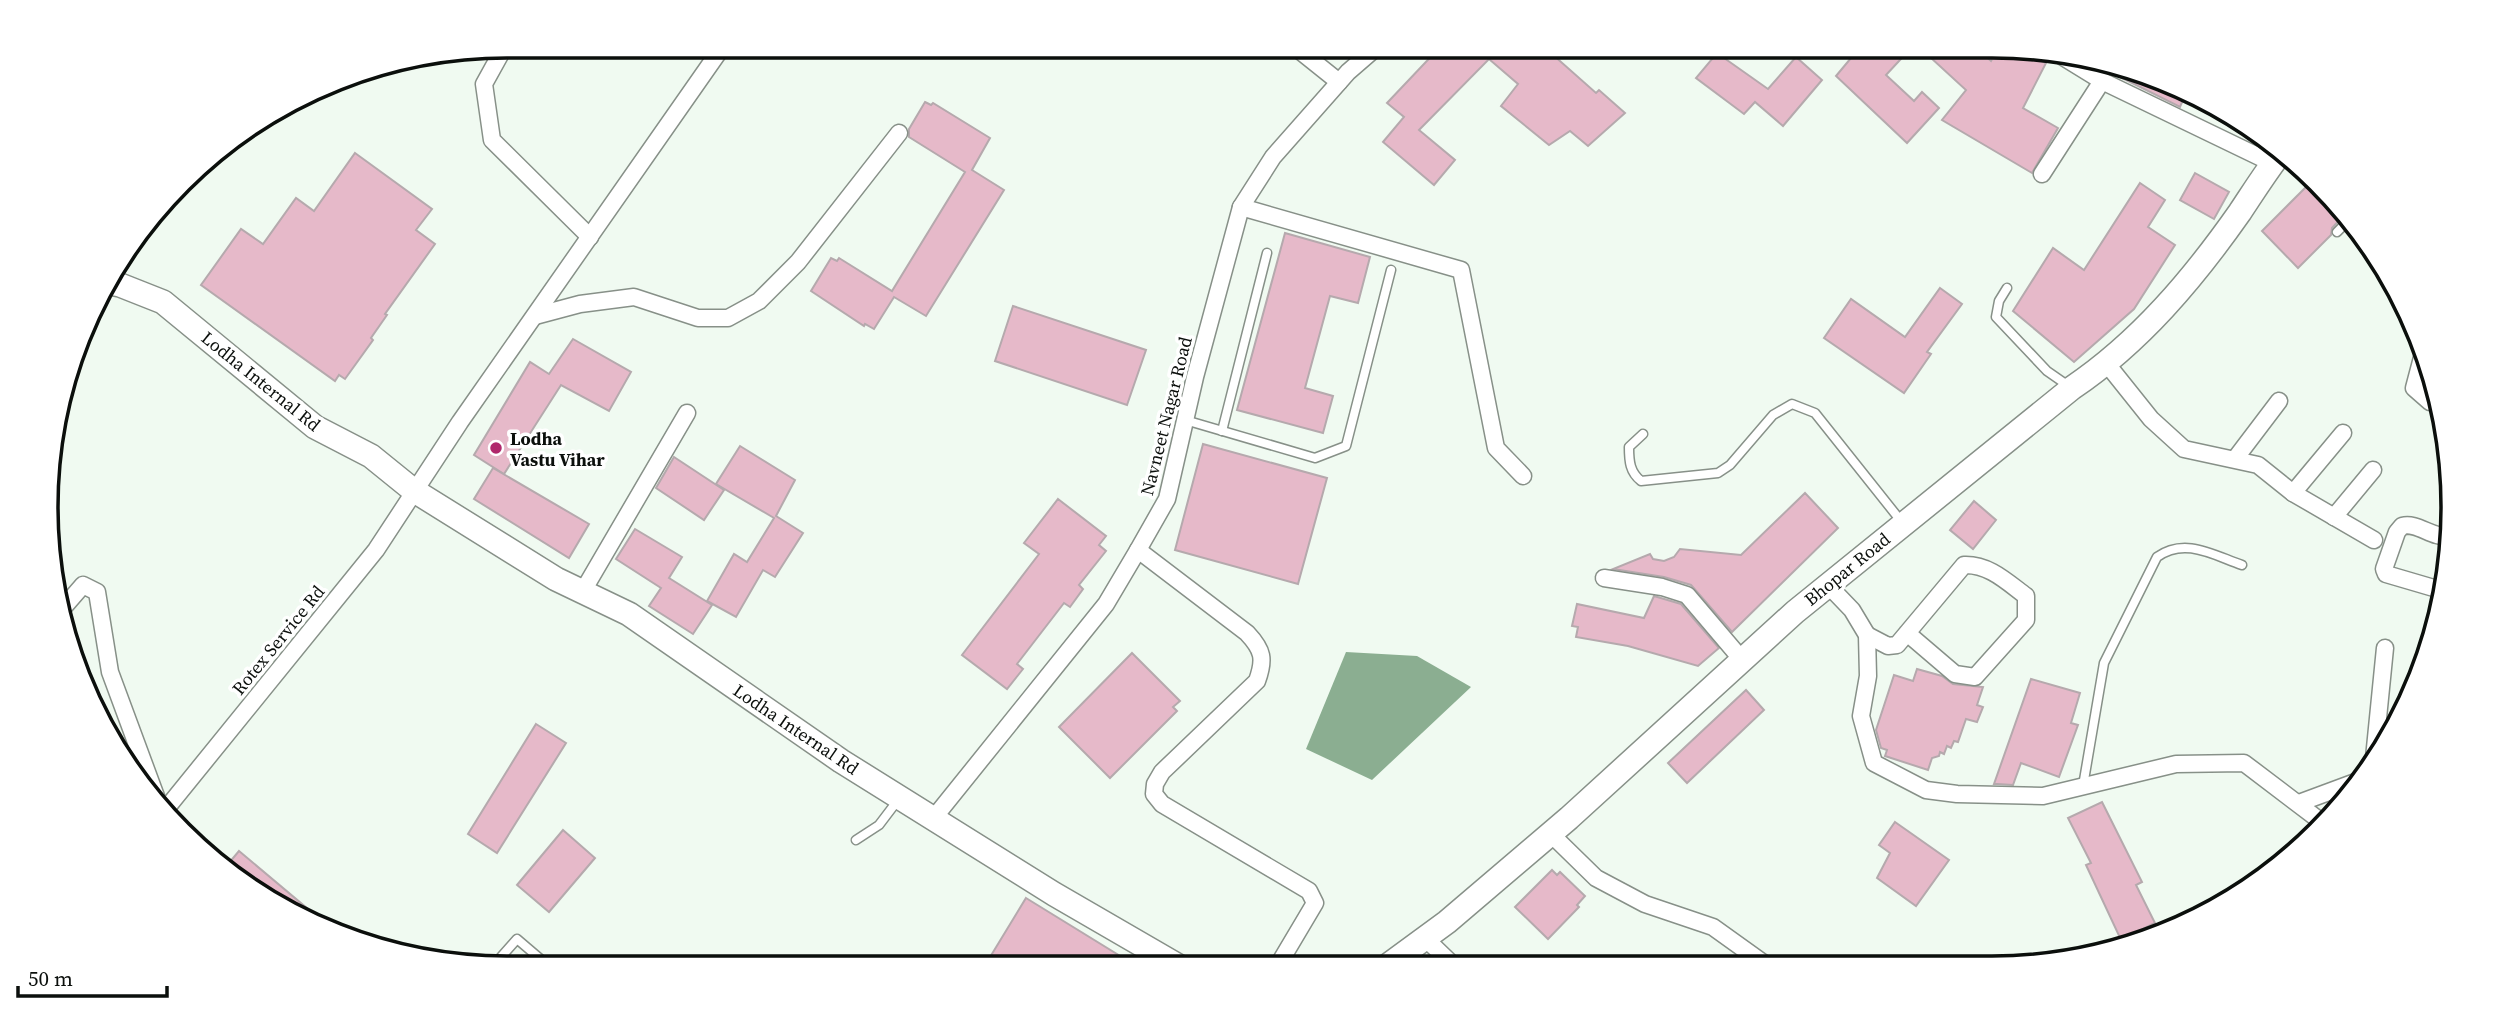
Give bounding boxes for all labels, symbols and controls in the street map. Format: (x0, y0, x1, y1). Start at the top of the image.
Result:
street label: Lodha Internal Rd (196, 325, 326, 437)
street label: Navneet Nagar Road (1134, 334, 1198, 498)
place label: Lodha Vastu Vihar (510, 426, 605, 472)
marker: Lodha Vastu Vihar (488, 440, 504, 456)
street label: Bhopar Road (1799, 527, 1895, 611)
street label: Rotex Service Rd (226, 580, 330, 700)
street label: Lodha Internal Rd (728, 678, 864, 780)
scale bar (18, 954, 166, 998)
text: 50 m (28, 964, 73, 993)

